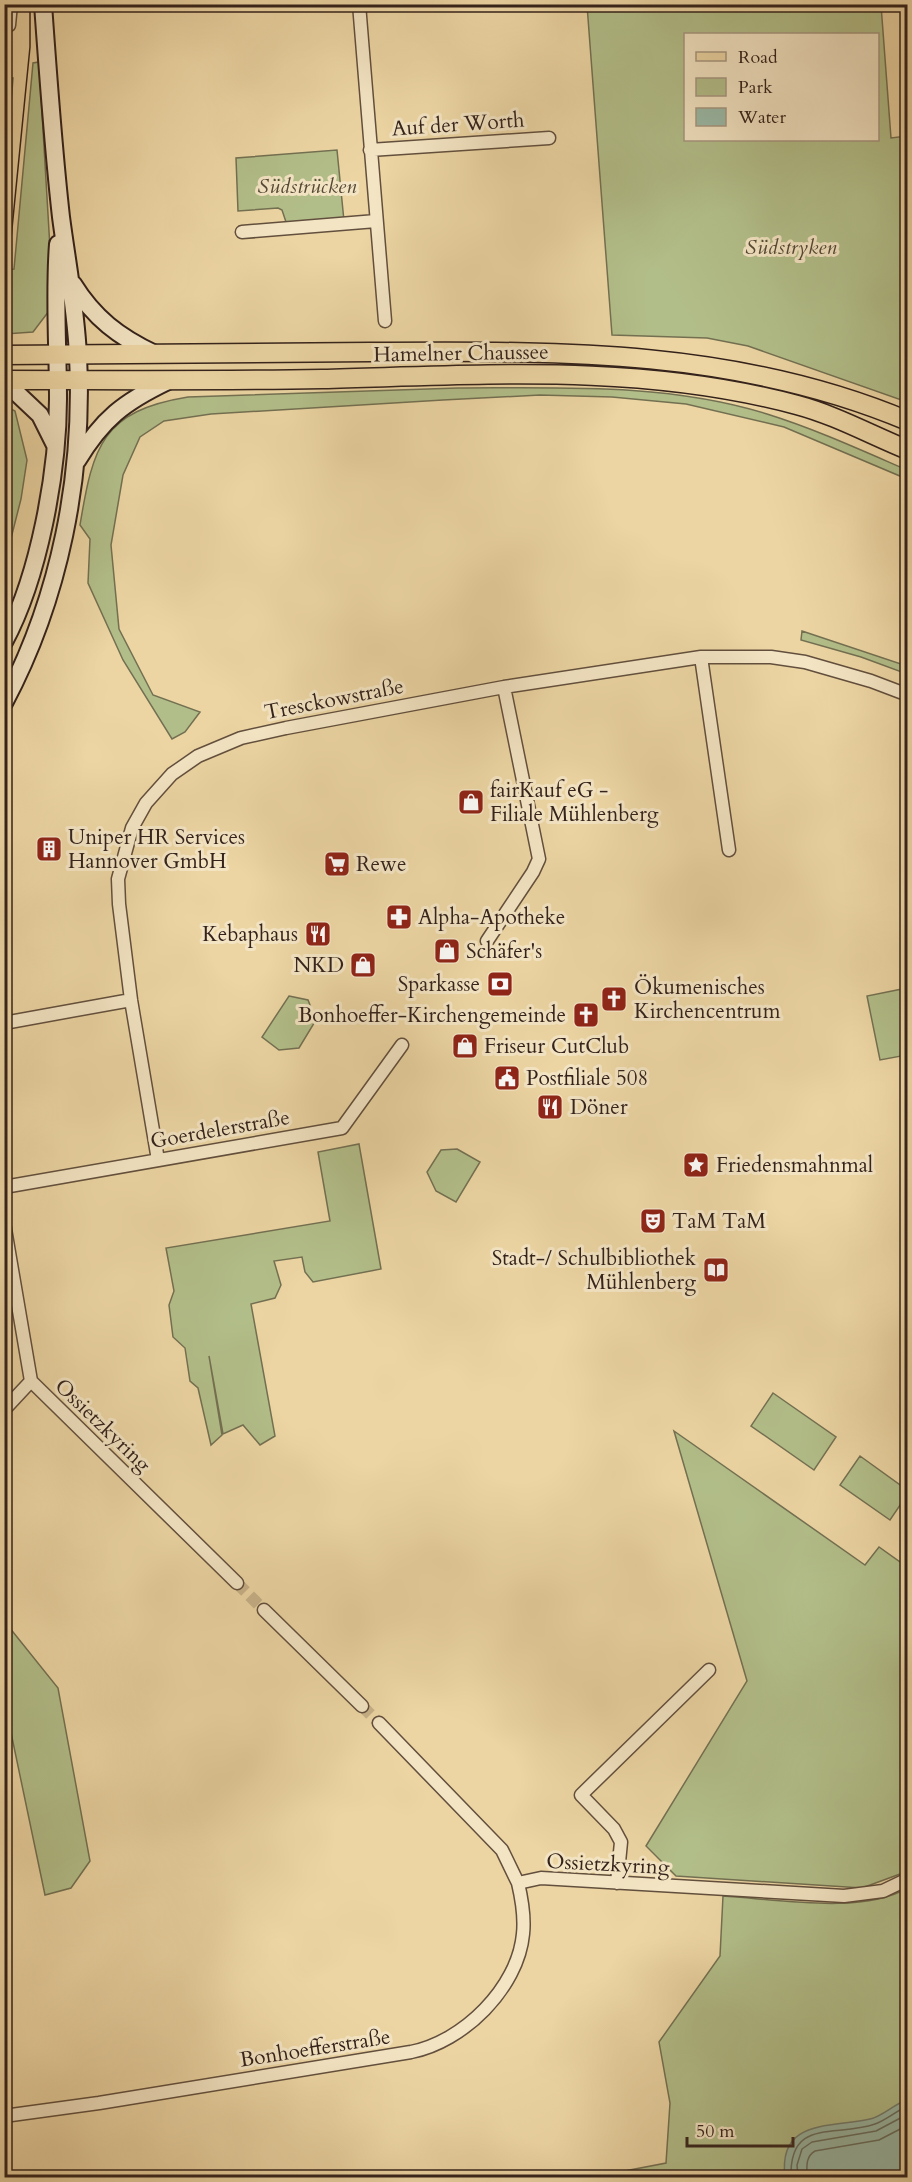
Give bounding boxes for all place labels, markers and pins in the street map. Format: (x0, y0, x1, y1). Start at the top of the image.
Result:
place label: fairKauf eG - Filiale Mühlenberg (490, 776, 659, 829)
shop icon: fairKauf eG - Filiale Mühlenberg (456, 787, 486, 817)
place label: Uniper HR Services Hannover GmbH (68, 823, 245, 876)
building icon: Uniper HR Services Hannover GmbH (34, 834, 64, 864)
supermarket icon: Rewe (322, 849, 352, 879)
place label: Rewe (356, 850, 406, 879)
pharmacy icon: Alpha-Apotheke (384, 902, 414, 932)
place label: Alpha-Apotheke (418, 903, 565, 932)
restaurant icon: Kebaphaus (303, 919, 333, 949)
place label: Kebaphaus (202, 920, 298, 949)
shop icon: Schäfer's (432, 936, 462, 966)
place label: Schäfer's (466, 937, 542, 966)
shop icon: NKD (348, 950, 378, 980)
place label: NKD (293, 951, 344, 980)
bank icon: Sparkasse (485, 969, 515, 999)
place label: Sparkasse (398, 970, 480, 999)
place label: Ökumenisches Kirchencentrum (634, 973, 781, 1026)
church icon: Ökumenisches Kirchencentrum (599, 984, 629, 1014)
church icon: Bonhoeffer-Kirchengemeinde (571, 1000, 601, 1030)
place label: Bonhoeffer-Kirchengemeinde (298, 1001, 566, 1030)
shop icon: Friseur CutClub (450, 1031, 480, 1061)
place label: Friseur CutClub (484, 1032, 629, 1061)
public building icon: Postfiliale 508 (492, 1063, 522, 1093)
place label: Postfiliale 508 (526, 1064, 648, 1093)
restaurant icon: Döner (535, 1092, 565, 1122)
place label: Döner (570, 1093, 628, 1122)
place icon: Friedensmahnmal (681, 1150, 711, 1180)
place label: Friedensmahnmal (716, 1151, 873, 1180)
theatre icon: TaM TaM (638, 1206, 668, 1236)
place label: TaM TaM (672, 1207, 766, 1236)
place label: Stadt-/ Schulbibliothek Mühlenberg (492, 1244, 697, 1297)
library icon: Stadt-/ Schulbibliothek Mühlenberg (701, 1255, 731, 1285)

